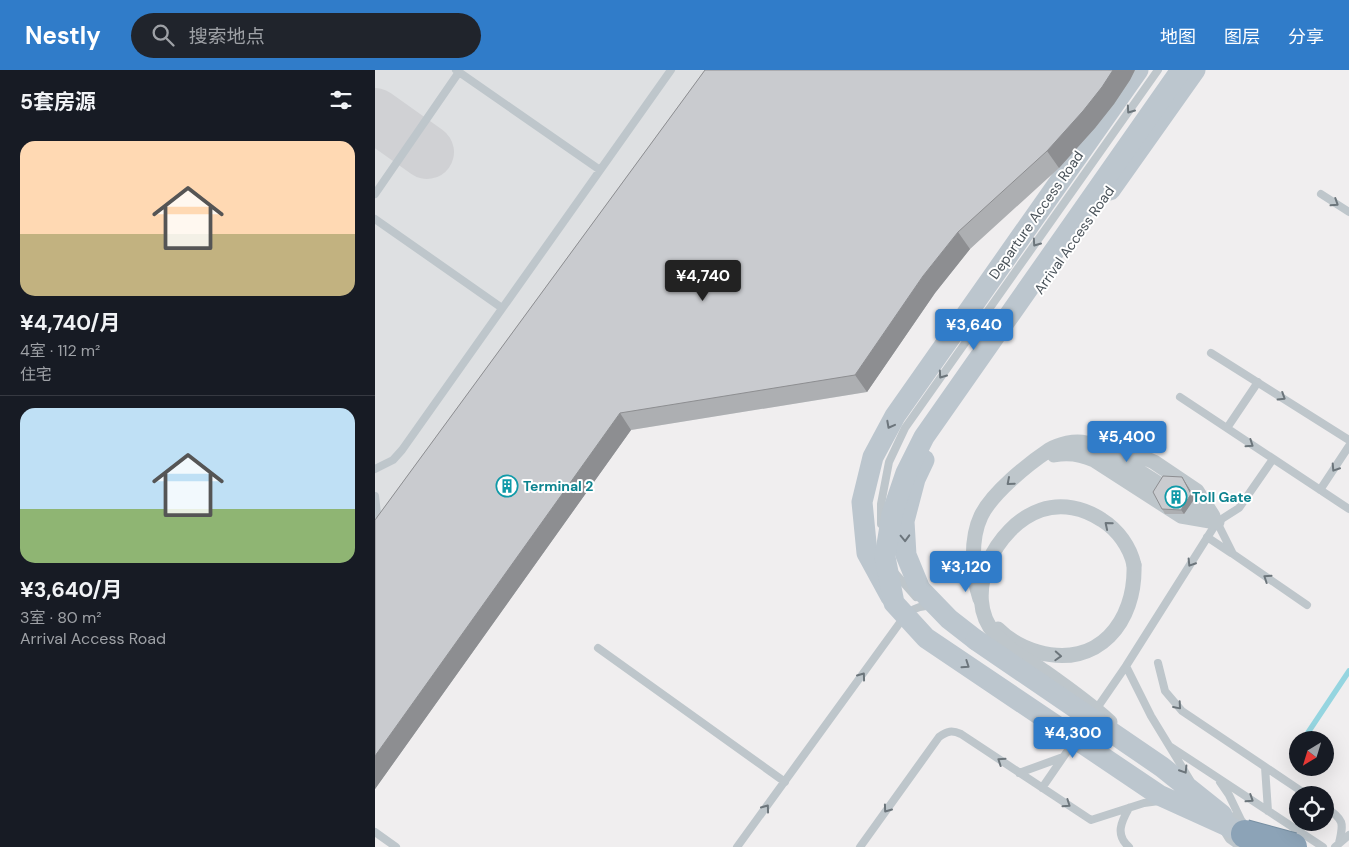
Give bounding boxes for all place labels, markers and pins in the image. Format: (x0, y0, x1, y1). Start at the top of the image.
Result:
pin: ¥4,740 (662, 260, 744, 302)
pin: ¥3,640 (933, 308, 1015, 351)
pin: ¥5,400 (1086, 420, 1168, 463)
building icon: Terminal 2 (495, 474, 519, 498)
place label: Terminal 2 (523, 477, 593, 495)
building icon: Toll Gate (1164, 485, 1188, 509)
place label: Toll Gate (1192, 488, 1252, 506)
pin: ¥3,120 (925, 550, 1007, 593)
pin: ¥4,300 (1032, 716, 1114, 759)

